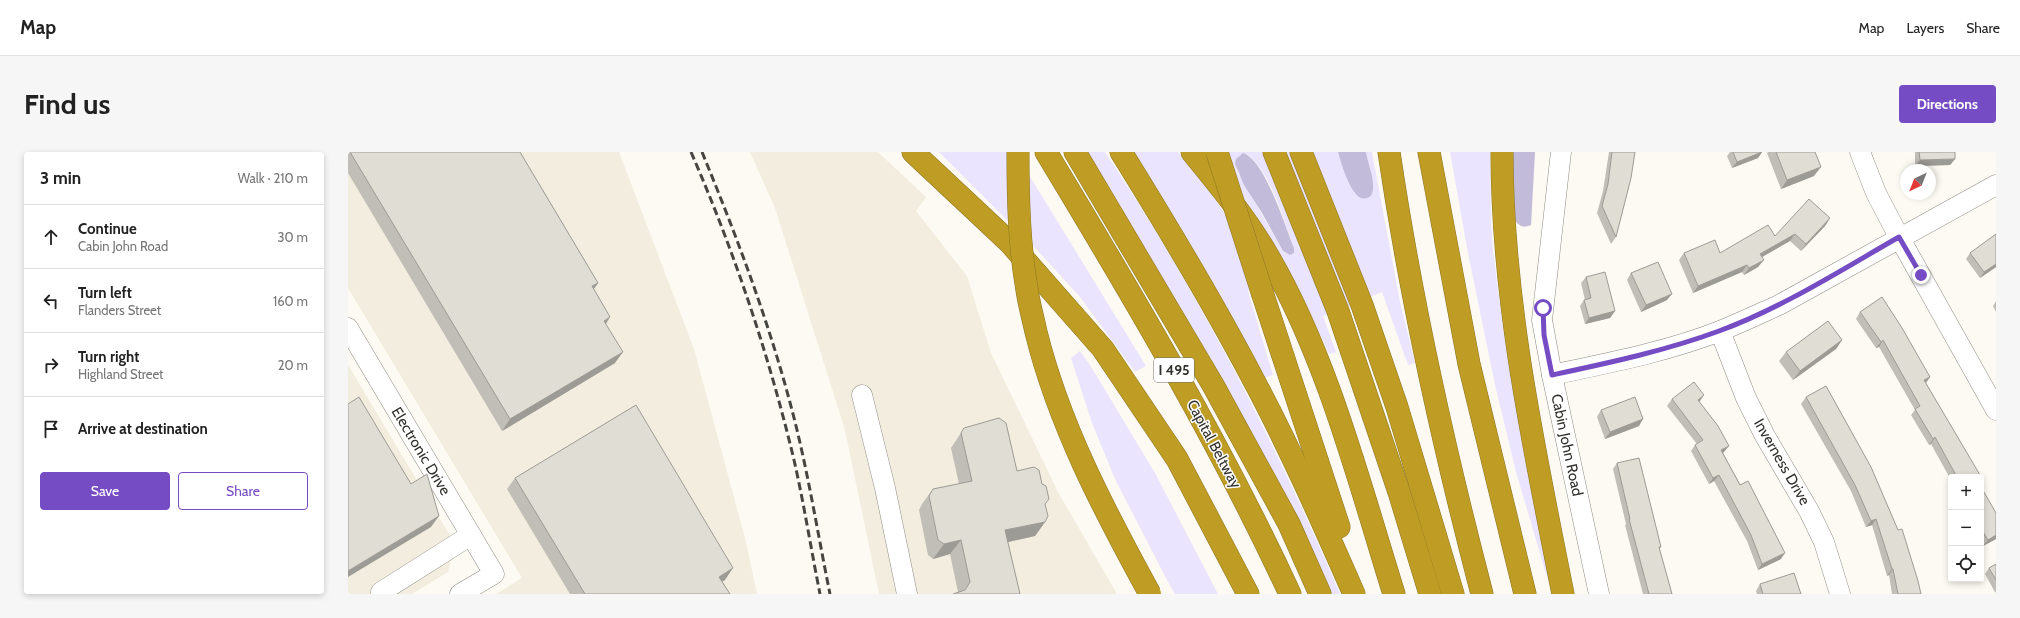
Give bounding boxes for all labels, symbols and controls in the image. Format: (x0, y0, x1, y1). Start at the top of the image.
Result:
text: Map (20, 16, 56, 39)
text: Map (1859, 19, 1884, 37)
text: Layers (1906, 19, 1944, 37)
text: Share (1966, 19, 2000, 37)
button: Directions (1899, 85, 1996, 123)
text: Find us (24, 87, 110, 121)
north arrow (1900, 164, 1936, 200)
text: 3 min (40, 168, 81, 188)
text: Walk · 210 m (238, 170, 308, 186)
text: Continue (78, 220, 137, 238)
icon: ahead (40, 226, 62, 248)
text: 30 m (278, 229, 308, 245)
text: Cabin John Road (78, 238, 168, 254)
route end (1912, 266, 1930, 284)
text: Turn left (78, 284, 132, 302)
icon: left (40, 290, 62, 312)
text: 160 m (273, 293, 308, 309)
route start (1534, 299, 1552, 317)
text: Flanders Street (78, 302, 161, 318)
text: Turn right (78, 348, 139, 366)
icon: right (40, 354, 62, 376)
text: 20 m (278, 357, 308, 373)
road number: I 495 (1154, 358, 1194, 382)
text: Highland Street (78, 366, 163, 382)
street label: Cabin John Road (1547, 392, 1587, 498)
street label: Capital Beltway (1183, 397, 1245, 492)
street label: Electronic Drive (388, 404, 455, 499)
street label: Inverness Drive (1750, 415, 1814, 509)
icon: arrive (40, 418, 62, 440)
text: Arrive at destination (78, 420, 208, 438)
button: Save (40, 472, 170, 510)
button: Share (178, 472, 308, 510)
map controls (1948, 474, 1984, 582)
button: + (1948, 474, 1984, 510)
button: − (1948, 510, 1984, 546)
button: locate (1948, 546, 1984, 582)

